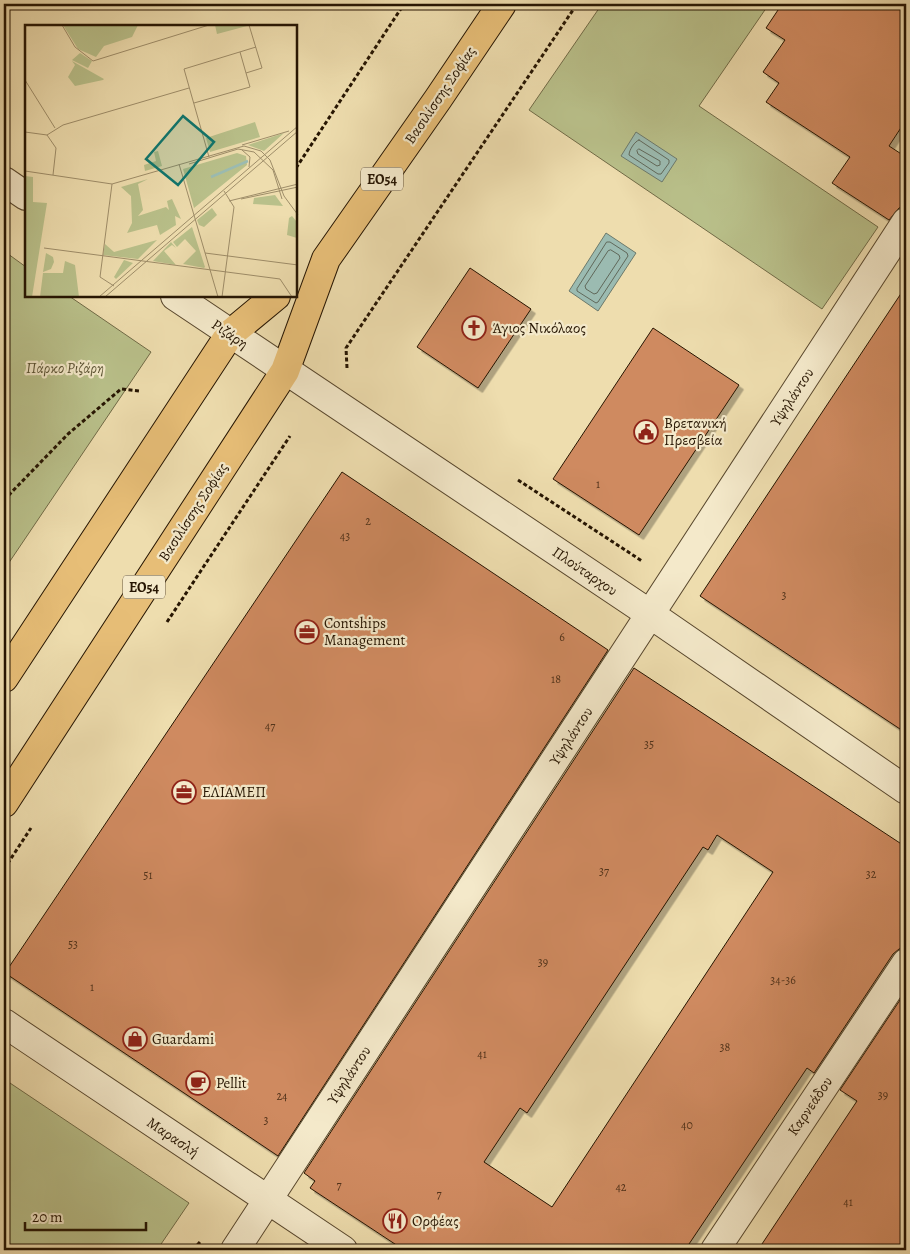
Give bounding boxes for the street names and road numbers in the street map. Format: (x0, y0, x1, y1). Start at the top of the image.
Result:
street label: Βασιλίσσης Σοφίας (400, 42, 480, 148)
road number: ΕΟ54 (361, 168, 403, 190)
street label: Ριζάρη (208, 314, 252, 354)
street label: Υψηλάντου (765, 364, 818, 431)
street label: Βασιλίσσης Σοφίας (154, 459, 232, 565)
street label: Πλούταρχου (549, 542, 622, 600)
road number: ΕΟ54 (123, 576, 165, 598)
street label: Υψηλάντου (544, 703, 597, 770)
street label: Υψηλάντου (322, 1042, 375, 1109)
street label: Καρνεάδου (783, 1072, 837, 1139)
street label: Μαρασλή (143, 1112, 203, 1162)

